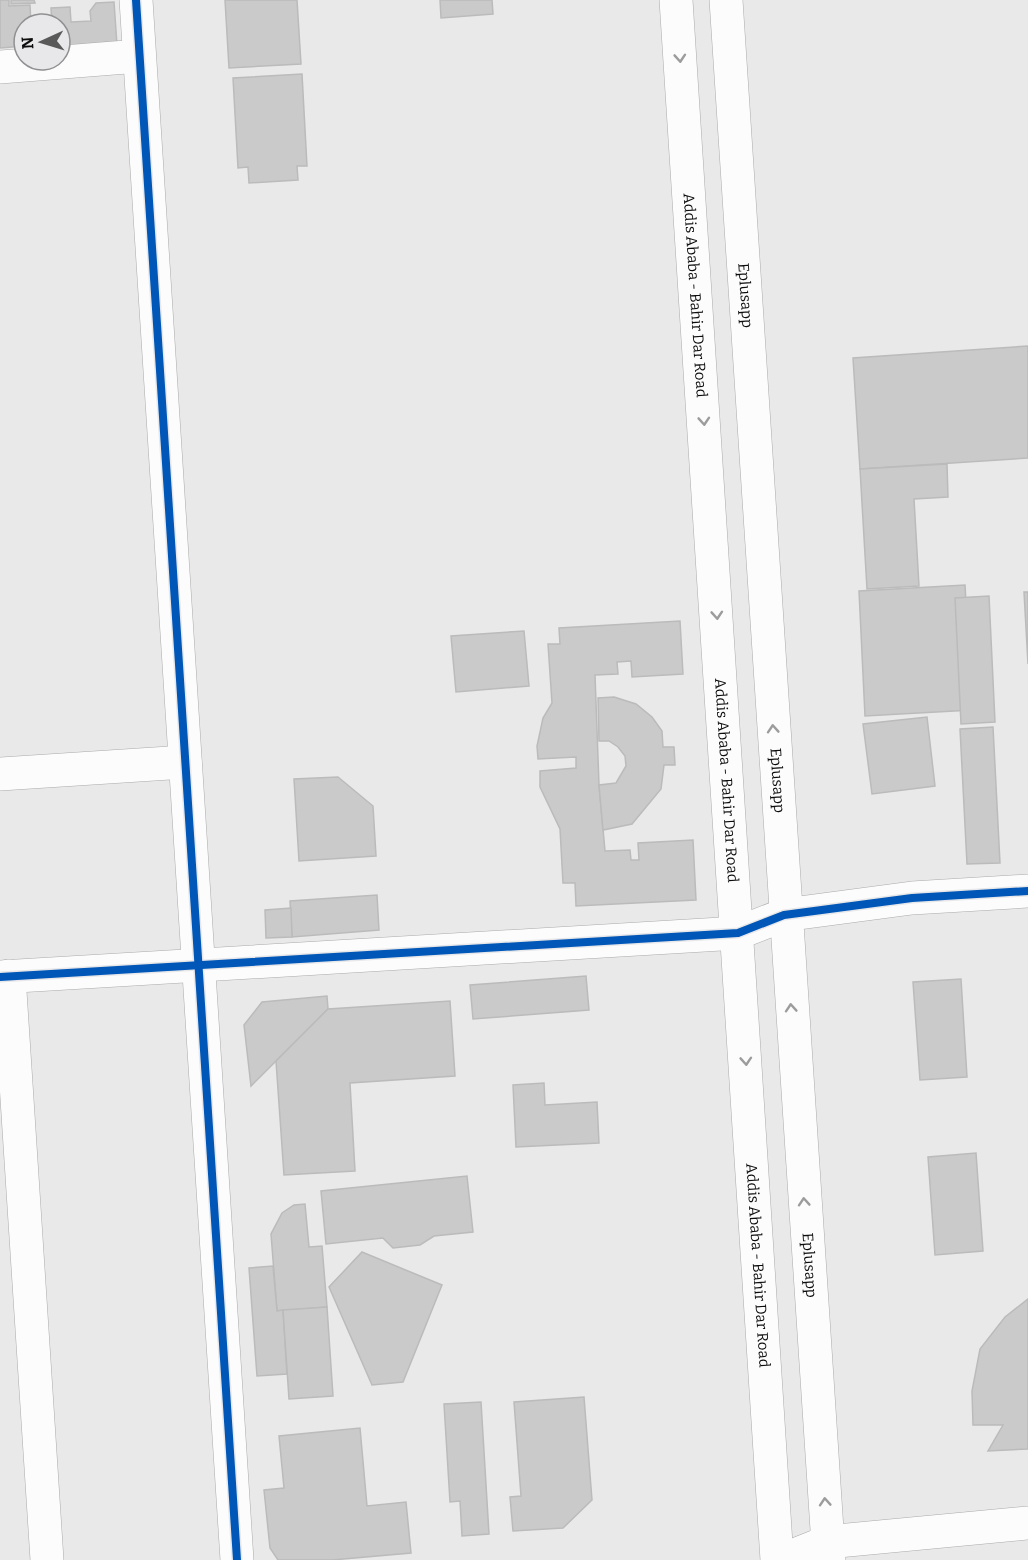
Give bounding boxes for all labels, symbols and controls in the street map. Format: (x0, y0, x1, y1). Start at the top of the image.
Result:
north arrow (12, 12, 72, 72)
text: N (18, 36, 37, 50)
one-way arrow (673, 54, 686, 63)
street label: Addis Ababa - Bahir Dar Road (680, 193, 711, 398)
street label: Eplusapp (734, 262, 757, 328)
one-way arrow (697, 416, 710, 425)
one-way arrow (710, 611, 723, 620)
street label: Addis Ababa - Bahir Dar Road (711, 678, 742, 883)
one-way arrow (766, 725, 779, 734)
street label: Eplusapp (766, 747, 789, 813)
one-way arrow (785, 1003, 798, 1012)
one-way arrow (739, 1057, 752, 1066)
street label: Addis Ababa - Bahir Dar Road (742, 1163, 774, 1368)
one-way arrow (798, 1198, 811, 1207)
street label: Eplusapp (798, 1232, 821, 1298)
one-way arrow (818, 1497, 831, 1506)

